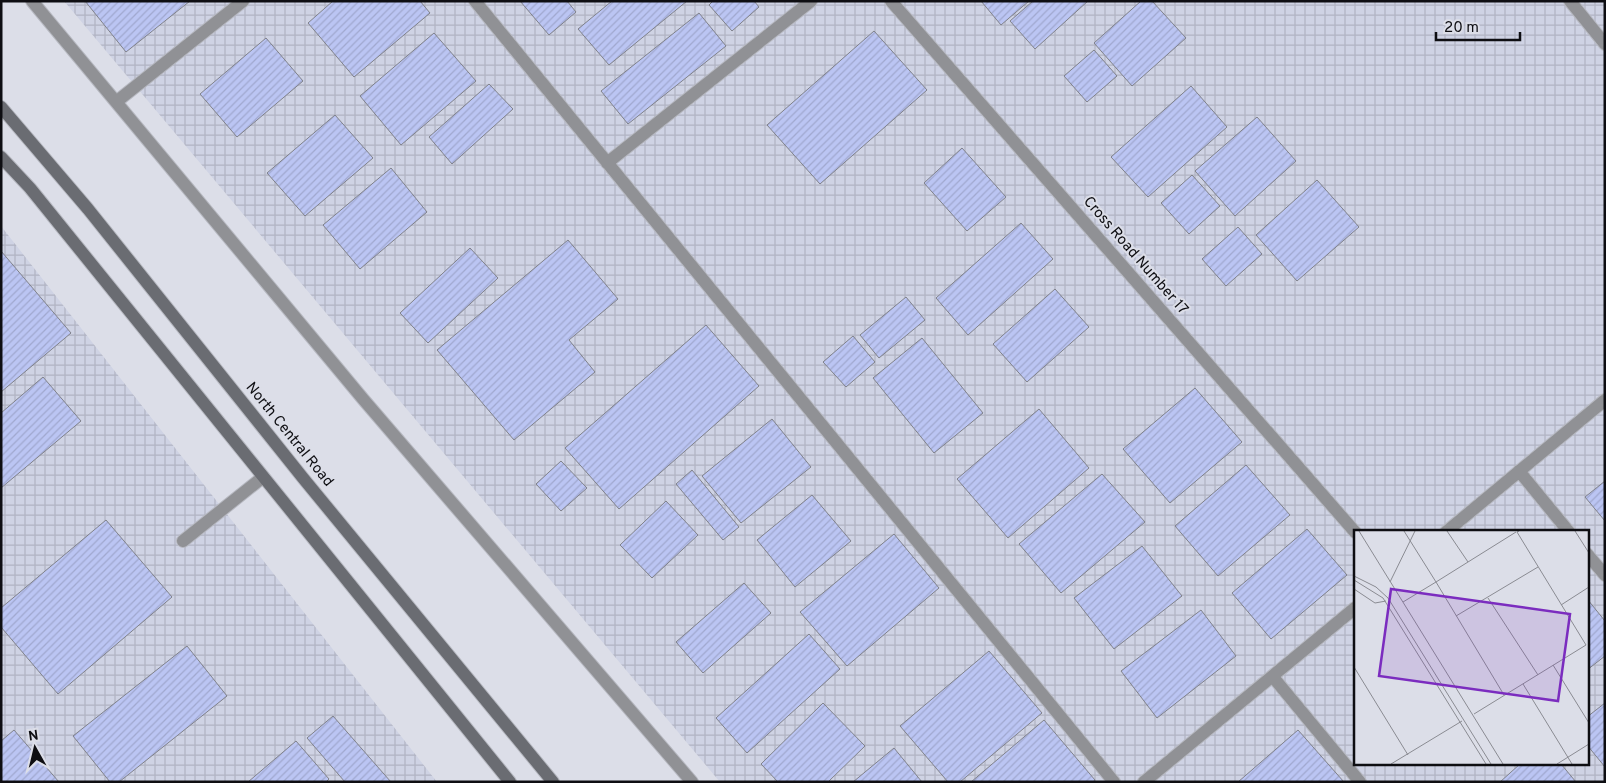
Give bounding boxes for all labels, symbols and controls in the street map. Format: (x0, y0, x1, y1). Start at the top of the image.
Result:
scale bar (1436, 10, 1520, 42)
text: 20 m (1444, 19, 1479, 38)
street label: Cross Road Number 17 (1078, 193, 1192, 319)
street label: North Central Road (241, 379, 337, 491)
inset map (1354, 530, 1588, 766)
north arrow (10, 723, 60, 773)
text: N (27, 727, 40, 746)

